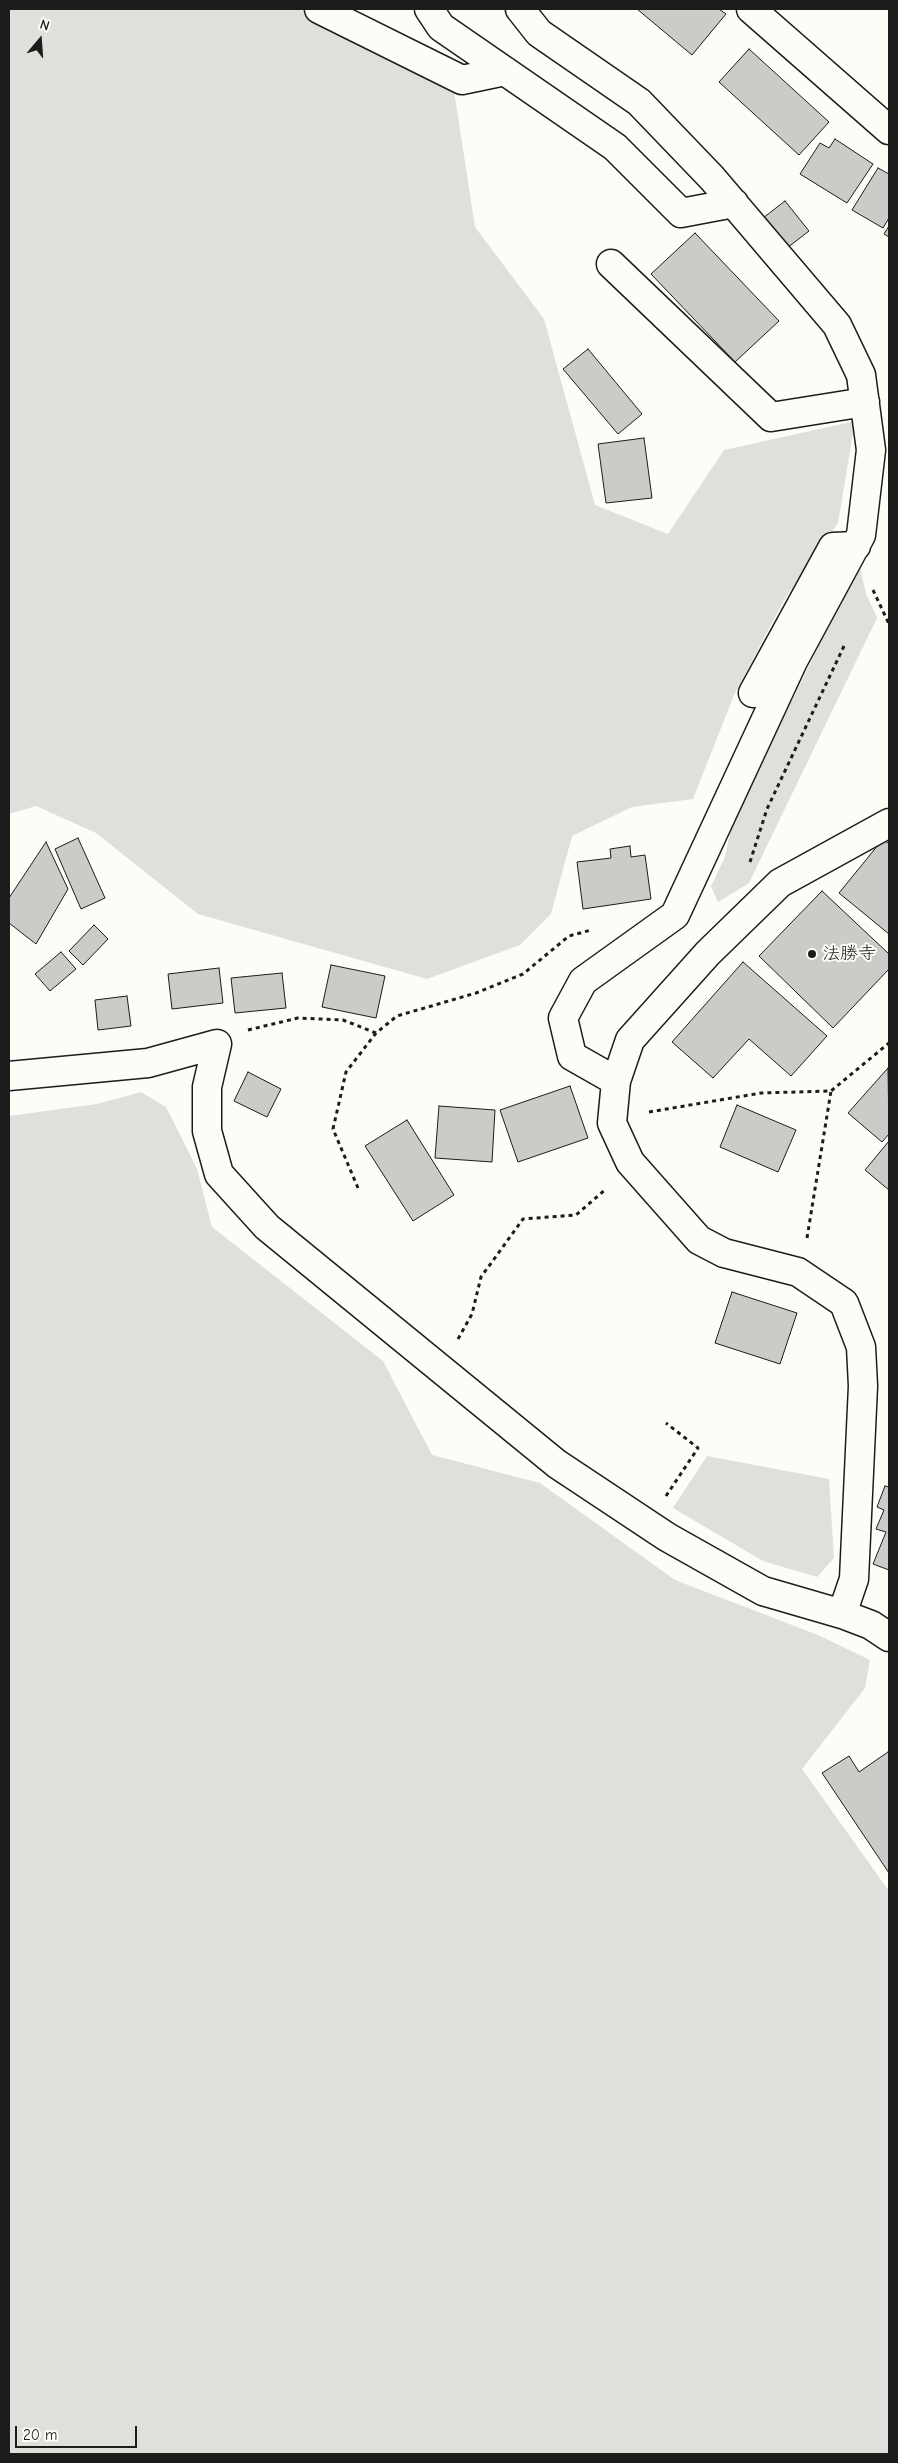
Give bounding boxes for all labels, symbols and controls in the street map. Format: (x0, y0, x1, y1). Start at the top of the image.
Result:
north arrow (15, 15, 65, 65)
text: N (38, 16, 52, 35)
place label: 法勝寺 (822, 943, 876, 965)
marker: 法勝寺 (806, 948, 818, 960)
scale bar (18, 2416, 140, 2448)
text: 20 m (23, 2426, 57, 2444)

